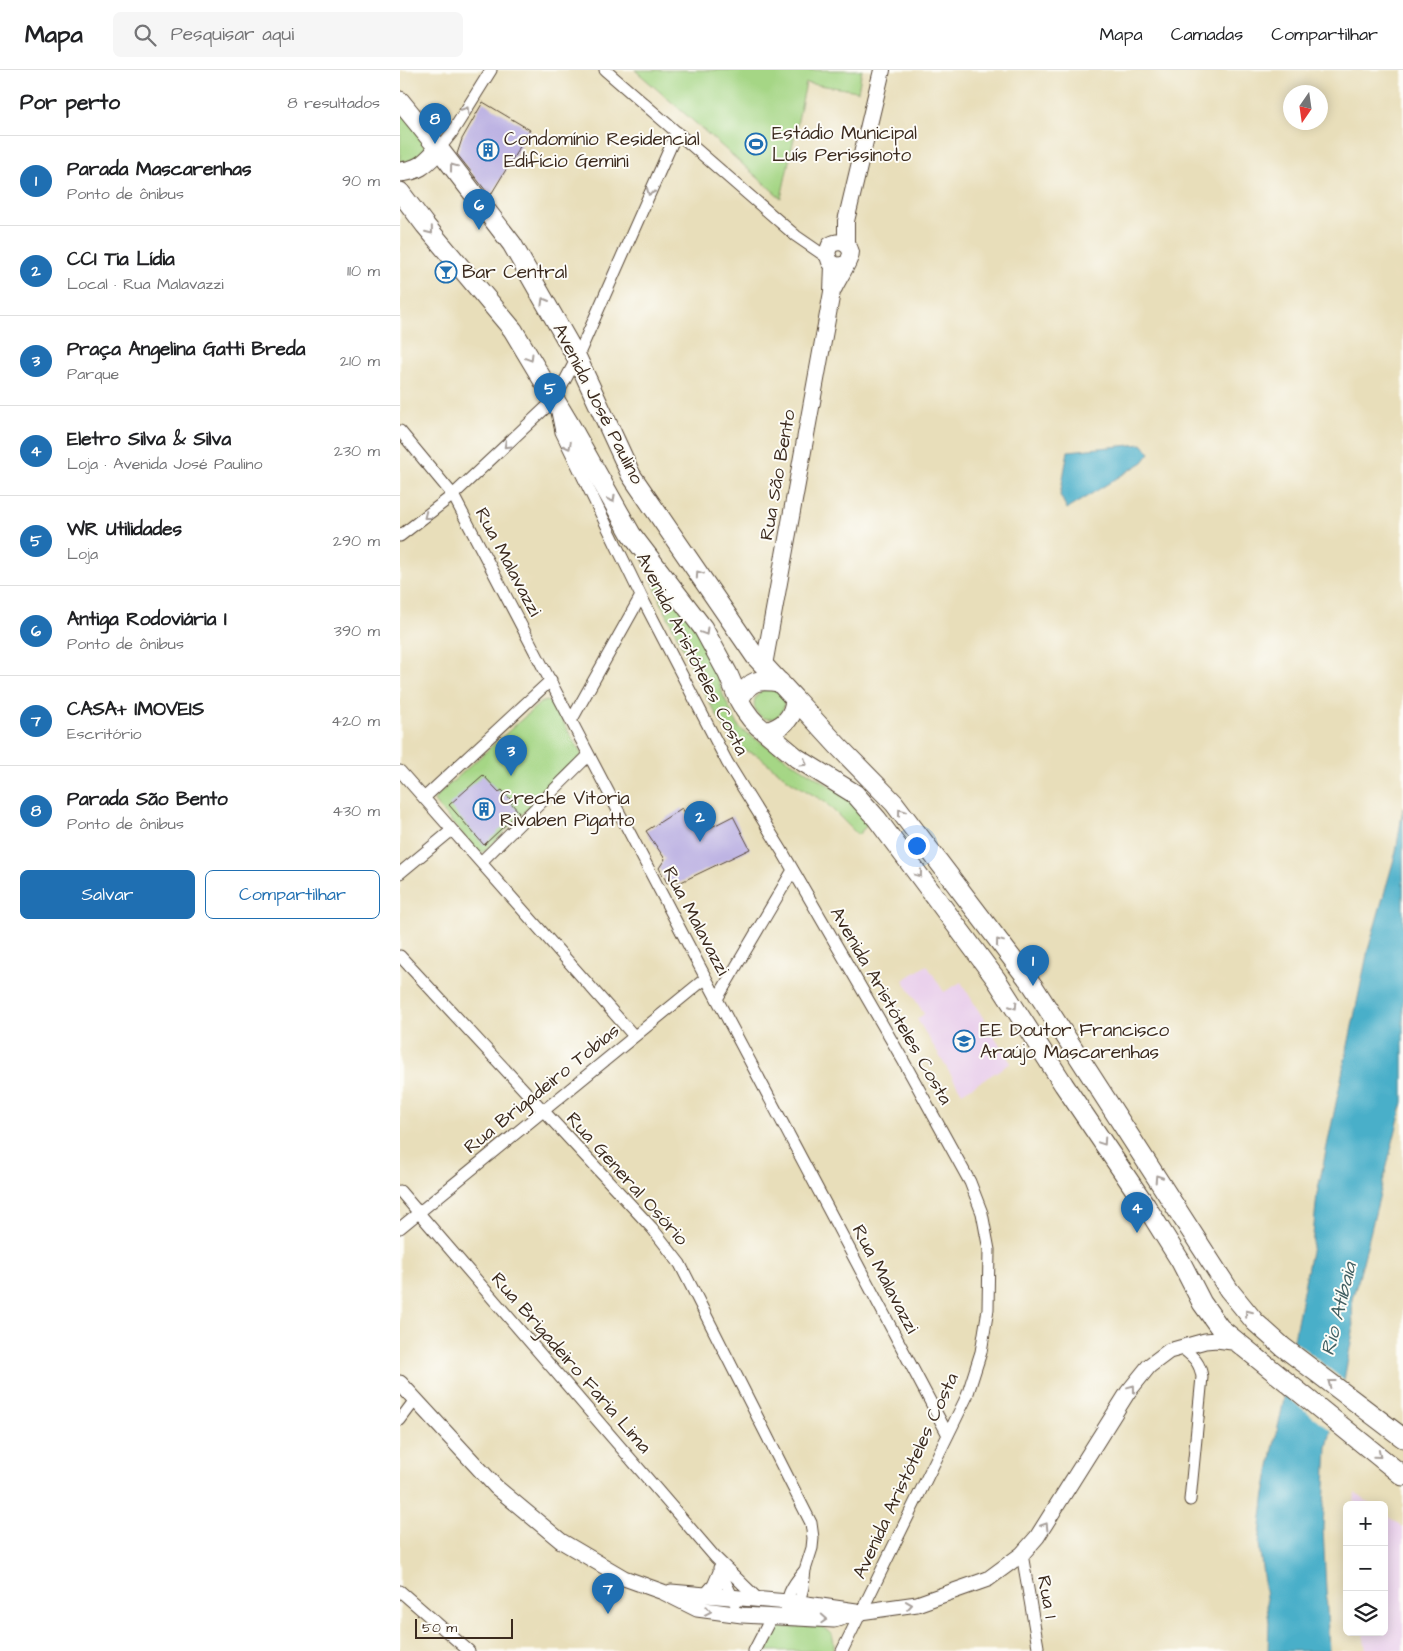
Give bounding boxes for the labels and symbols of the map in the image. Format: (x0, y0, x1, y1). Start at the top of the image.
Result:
north arrow (1283, 85, 1328, 130)
pin: 8 (419, 103, 451, 144)
one-way arrow (459, 106, 469, 115)
place label: Estádio Municipal Luís Perissinoto (772, 120, 917, 169)
place label: Condomínio Residencial Edifício Gemini (504, 126, 700, 175)
sports icon: Estádio Municipal Luís Perissinoto (744, 132, 768, 156)
building icon: Condomínio Residencial Edifício Gemini (476, 138, 500, 162)
one-way arrow (450, 164, 458, 173)
one-way arrow (646, 187, 657, 196)
pin: 6 (463, 189, 495, 230)
one-way arrow (424, 225, 432, 234)
place label: Bar Central (462, 259, 567, 286)
bar icon: Bar Central (434, 260, 458, 284)
one-way arrow (540, 297, 550, 306)
street label: Avenida José Paulino (546, 319, 650, 489)
one-way arrow (524, 353, 534, 362)
pin: 5 (534, 373, 566, 414)
street label: Rua São Bento (753, 407, 803, 542)
one-way arrow (503, 439, 512, 448)
one-way arrow (562, 441, 572, 450)
one-way arrow (605, 493, 615, 502)
street label: Rua Malavazzi (468, 503, 548, 621)
one-way arrow (424, 510, 433, 518)
street label: Avenida Aristóteles Costa (629, 548, 755, 760)
one-way arrow (696, 570, 705, 579)
one-way arrow (698, 626, 708, 635)
pin: 3 (495, 735, 527, 776)
one-way arrow (798, 756, 807, 766)
place label: Creche Vitoria Rivaben Pigatto (500, 785, 635, 835)
building icon: Creche Vitoria Rivaben Pigatto (472, 797, 496, 821)
pin: 2 (684, 801, 716, 842)
one-way arrow (899, 809, 907, 818)
your location (904, 833, 930, 859)
street label: Rua Malavazzi (656, 862, 736, 980)
one-way arrow (913, 868, 921, 877)
street label: Avenida Aristóteles Costa (823, 902, 959, 1110)
one-way arrow (996, 938, 1005, 948)
pin: 1 (1017, 945, 1049, 986)
one-way arrow (1007, 1000, 1017, 1009)
place label: EE Doutor Francisco Araújo Mascarenhas (980, 1017, 1169, 1066)
street label: Rua Brigadeiro Tobias (458, 1018, 626, 1161)
school or university icon: EE Doutor Francisco Araújo Mascarenhas (952, 1029, 976, 1053)
street label: Rua General Osório (560, 1106, 695, 1252)
one-way arrow (1097, 1136, 1106, 1145)
one-way arrow (1154, 1175, 1164, 1184)
pin: 4 (1121, 1192, 1153, 1233)
street label: Rua Malavazzi (845, 1220, 925, 1338)
water label: Rio Atibaia (1314, 1259, 1364, 1359)
street label: Rua Brigadeiro Faria Lima (484, 1266, 658, 1460)
one-way arrow (1244, 1310, 1253, 1319)
street label: Avenida Aristóteles Costa (846, 1368, 966, 1583)
one-way arrow (1328, 1381, 1337, 1389)
one-way arrow (1126, 1385, 1134, 1394)
one-way arrow (1372, 1450, 1381, 1458)
one-way arrow (1038, 1522, 1048, 1531)
pin: 7 (592, 1573, 624, 1614)
street label: Rua 1 (1030, 1574, 1064, 1621)
one-way arrow (904, 1601, 913, 1611)
one-way arrow (704, 1605, 712, 1615)
one-way arrow (821, 1614, 829, 1625)
scale bar (415, 1616, 512, 1639)

